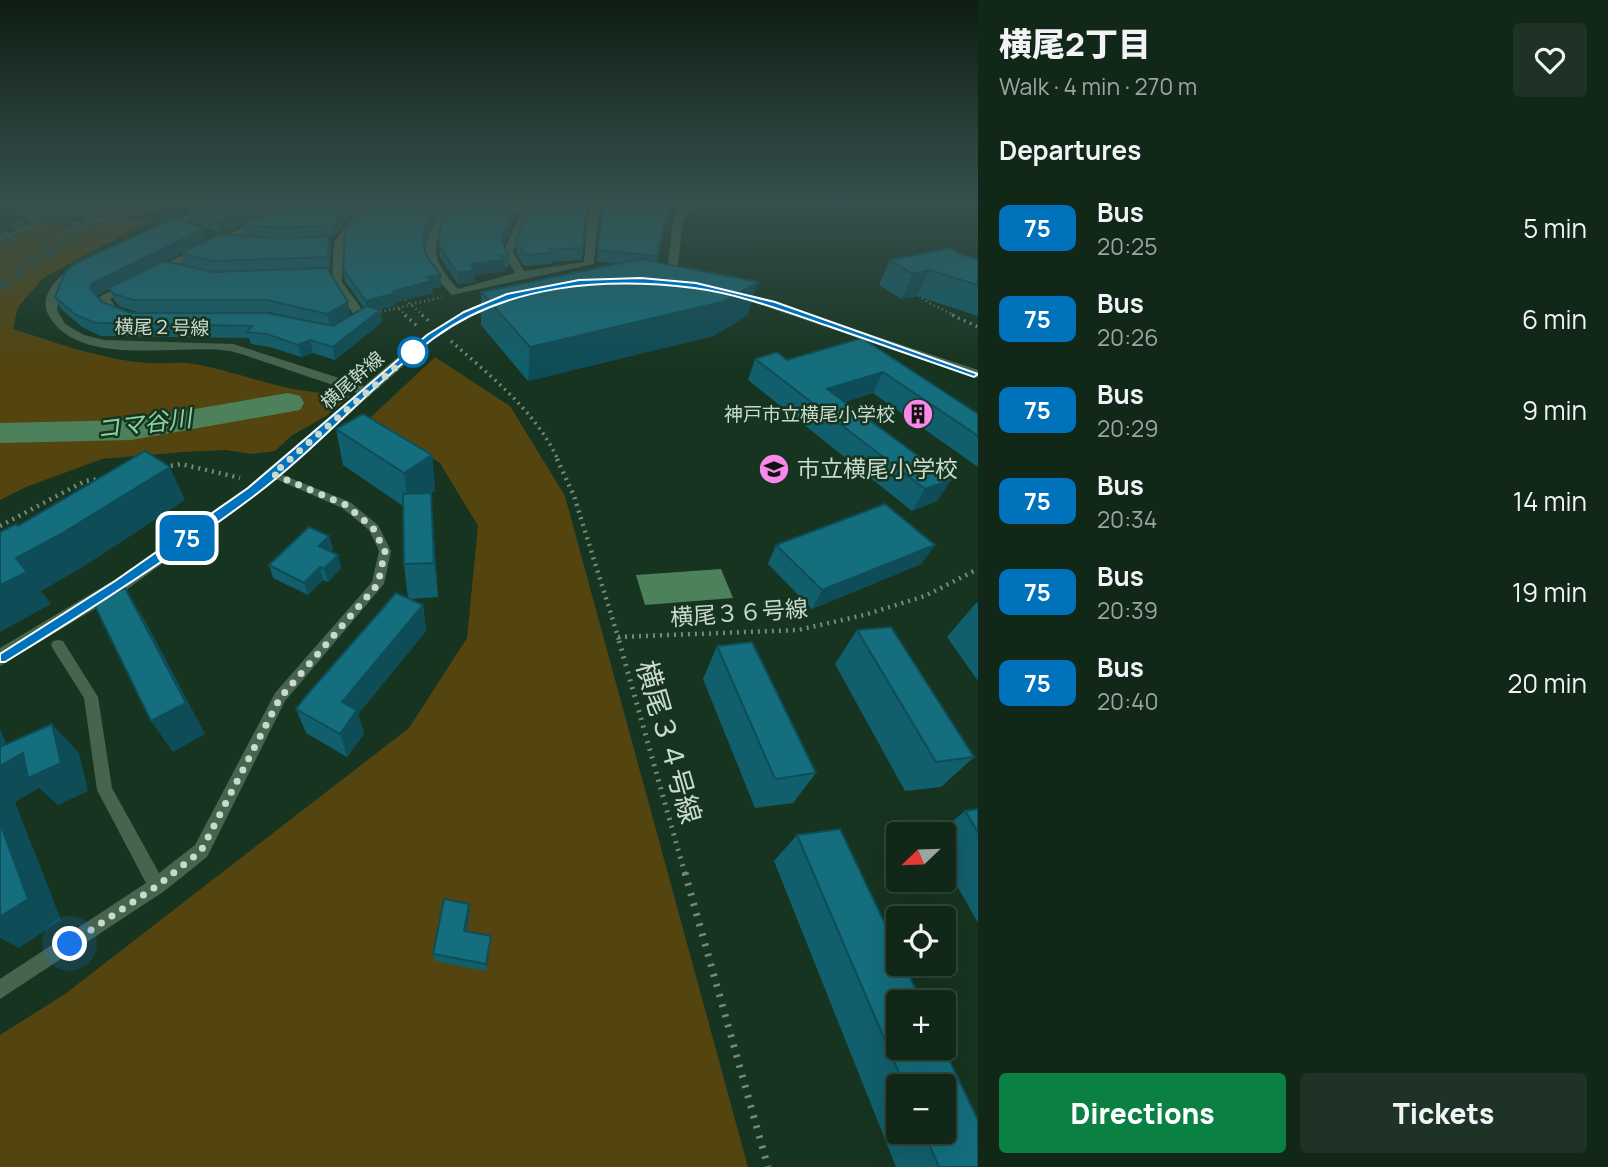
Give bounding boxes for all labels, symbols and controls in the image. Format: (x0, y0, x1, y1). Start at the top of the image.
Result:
text: 横尾2丁目 (999, 21, 1151, 66)
button: heart (1513, 23, 1587, 97)
text: Walk · 4 min · 270 m (999, 70, 1197, 102)
text: Departures (999, 132, 1141, 168)
text: Bus (1097, 194, 1144, 230)
text: 5 min (1523, 210, 1587, 246)
text: 75 (1024, 211, 1051, 244)
text: 20:25 (1097, 230, 1157, 262)
text: Bus (1097, 285, 1144, 321)
text: 6 min (1522, 301, 1587, 337)
text: 75 (1024, 302, 1051, 335)
street label: 横尾２号線 (114, 313, 210, 341)
text: 20:26 (1097, 321, 1158, 353)
unlabelled marker (398, 337, 428, 367)
street label: 横尾幹線 (315, 345, 389, 415)
text: Bus (1097, 376, 1144, 412)
text: 9 min (1522, 392, 1587, 428)
text: 75 (1024, 393, 1051, 426)
building icon: 神戸市立横尾小学校 (901, 397, 935, 431)
water label: コマ谷川 (94, 400, 196, 445)
place label: 神戸市立横尾小学校 (724, 401, 895, 427)
text: 20:29 (1097, 412, 1158, 444)
school or university icon: 市立横尾小学校 (757, 452, 791, 486)
place label: 市立横尾小学校 (797, 452, 958, 484)
text: Bus (1097, 467, 1144, 503)
text: 14 min (1513, 483, 1587, 519)
text: 75 (1024, 484, 1051, 517)
text: 20:34 (1097, 503, 1157, 535)
line badge: 75 (156, 515, 218, 561)
text: 75 (174, 521, 200, 554)
text: Bus (1097, 558, 1144, 594)
text: 19 min (1512, 574, 1587, 610)
text: 75 (1024, 575, 1051, 608)
street label: 横尾３６号線 (669, 591, 809, 633)
text: 20:39 (1097, 594, 1158, 626)
text: Bus (1097, 649, 1144, 685)
street label: 横尾３４号線 (629, 656, 711, 828)
text: 20 min (1508, 665, 1587, 701)
text: 75 (1024, 666, 1051, 699)
text: 20:40 (1097, 685, 1159, 717)
north arrow (886, 822, 956, 892)
map controls (886, 822, 956, 1144)
button: locate (886, 906, 956, 976)
your location (52, 926, 87, 961)
button: + (886, 990, 956, 1060)
button: Directions (999, 1073, 1286, 1153)
button: Tickets (1300, 1073, 1587, 1153)
button: − (886, 1074, 956, 1144)

